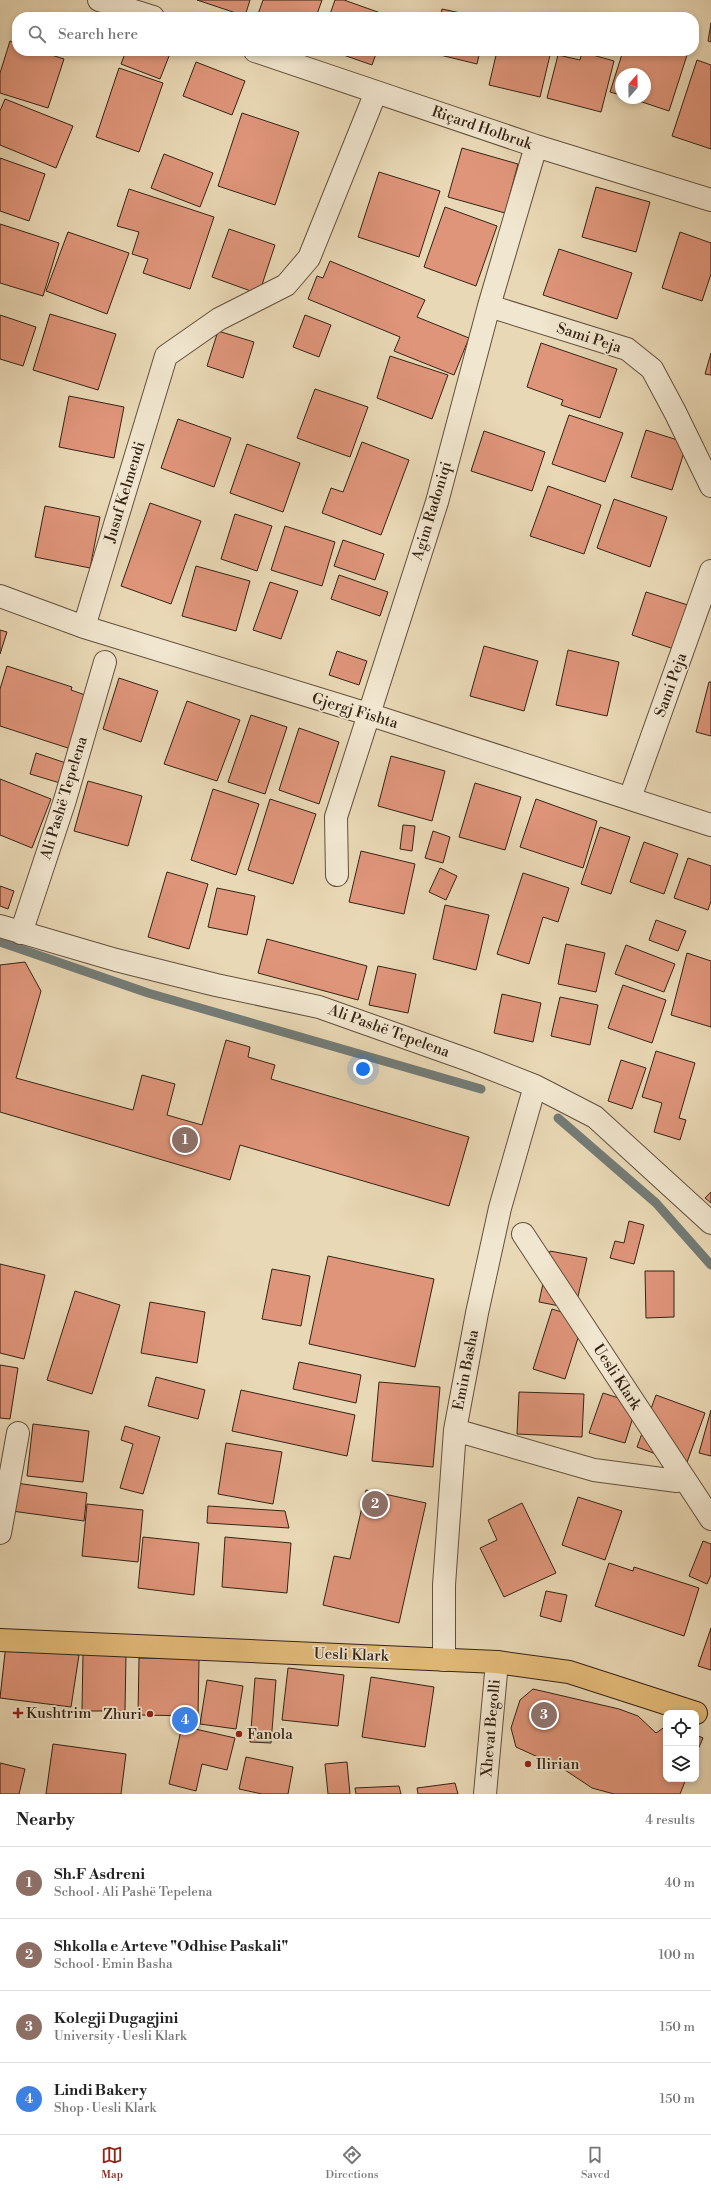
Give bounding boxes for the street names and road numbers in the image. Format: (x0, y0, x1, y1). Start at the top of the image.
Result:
street label: Riçard Holbruk (429, 102, 536, 154)
street label: Sami Peja (554, 319, 624, 357)
street label: Jusuf Kelmendi (100, 439, 149, 546)
street label: Agim Radoniqi (408, 459, 456, 564)
street label: Sami Peja (651, 650, 691, 720)
street label: Gjergj Fishta (310, 689, 401, 733)
street label: Ali Pashë Tepelena (36, 734, 92, 863)
street label: Ali Pashë Tepelena (325, 1000, 453, 1062)
street label: Emin Basha (449, 1328, 483, 1412)
street label: Uesli Klark (589, 1340, 646, 1415)
street label: Uesli Klark (313, 1644, 390, 1666)
street label: Xhevat Begolli (477, 1678, 505, 1779)

